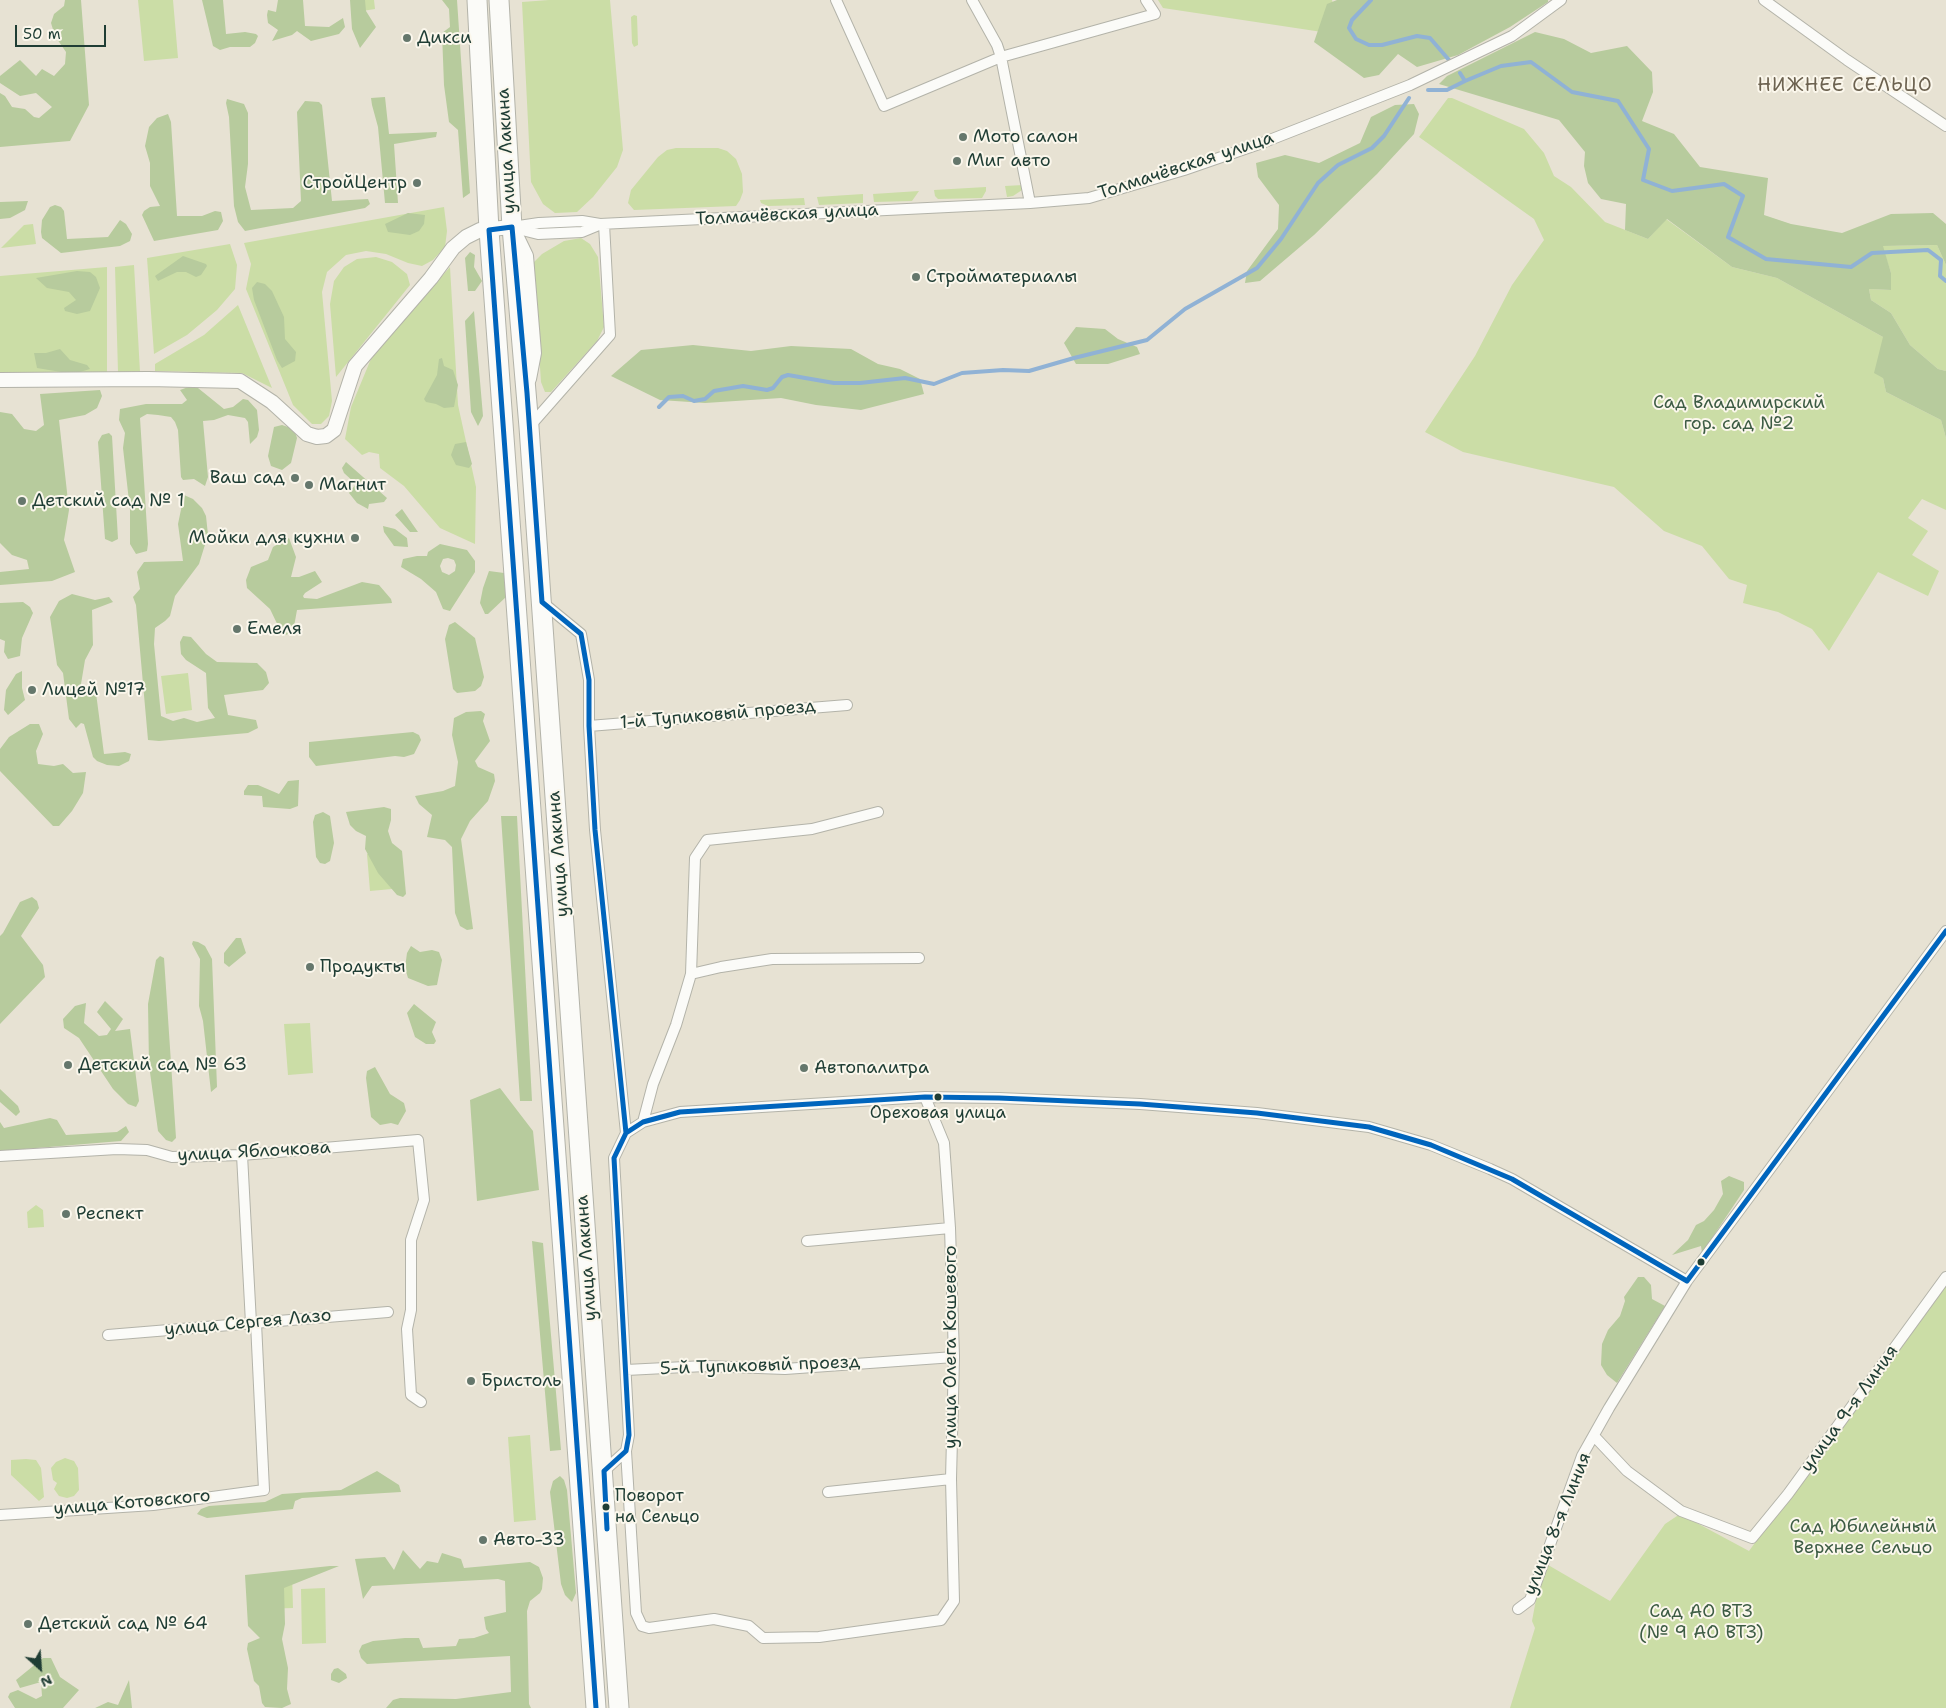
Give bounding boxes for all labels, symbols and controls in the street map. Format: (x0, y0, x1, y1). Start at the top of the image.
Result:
scale bar (18, 15, 109, 47)
text: 50 m (23, 24, 61, 44)
place label: Дикси (417, 27, 472, 49)
marker: Дикси (401, 32, 413, 44)
district label: НИЖНЕЕ СЕЛЬЦО (1756, 75, 1934, 97)
street label: улица Лакина (493, 87, 521, 215)
place label: Мото салон (973, 126, 1078, 148)
street label: Толмачёвская улица (1095, 127, 1277, 205)
marker: Мото салон (957, 131, 969, 143)
place label: Миг авто (967, 150, 1051, 172)
marker: Миг авто (951, 155, 963, 167)
place label: СтройЦентр (302, 172, 407, 194)
marker: СтройЦентр (411, 177, 423, 189)
street label: Толмачёвская улица (695, 199, 879, 231)
place label: Стройматериалы (926, 266, 1077, 288)
marker: Стройматериалы (910, 271, 922, 283)
park label: Сад Владимирский гор. сад №2 (1653, 392, 1825, 434)
place label: Ваш сад (210, 467, 285, 489)
marker: Ваш сад (289, 472, 301, 484)
place label: Магнит (319, 474, 386, 496)
marker: Магнит (303, 479, 315, 491)
place label: Детский сад № 1 (32, 490, 184, 512)
marker: Детский сад № 1 (16, 495, 28, 507)
place label: Мойки для кухни (188, 527, 345, 549)
marker: Мойки для кухни (349, 532, 361, 544)
place label: Емеля (247, 618, 302, 640)
marker: Емеля (231, 623, 243, 635)
place label: Лицей №17 (42, 679, 145, 701)
marker: Лицей №17 (26, 684, 38, 696)
street label: 1-й Тупиковый проезд (619, 696, 817, 734)
street label: улица Лакина (544, 790, 574, 918)
place label: Продукты (320, 956, 406, 978)
marker: Продукты (304, 961, 316, 973)
place label: Детский сад № 63 (78, 1054, 247, 1076)
place label: Автопалитра (814, 1057, 929, 1079)
marker: Детский сад № 63 (62, 1059, 74, 1071)
marker: Автопалитра (798, 1062, 810, 1074)
marker: Ореховая улица (933, 1092, 943, 1102)
place label: Ореховая улица (870, 1104, 1006, 1124)
street label: улица Яблочкова (177, 1137, 331, 1167)
street label: улица Лакина (572, 1194, 602, 1322)
place label: Респект (76, 1203, 144, 1225)
marker: Респект (60, 1208, 72, 1220)
street label: улица Олега Кошевого (940, 1245, 962, 1449)
unlabelled marker (1696, 1257, 1706, 1267)
street label: улица Сергея Лазо (164, 1305, 332, 1341)
street label: улица 9-я Линия (1797, 1341, 1903, 1477)
street label: 5-й Тупиковый проезд (659, 1352, 861, 1380)
place label: Бристоль (481, 1370, 561, 1392)
marker: Бристоль (465, 1375, 477, 1387)
street label: улица 8-я Линия (1520, 1450, 1596, 1598)
street label: улица Котовского (53, 1485, 211, 1521)
place label: Поворот на Сельцо (615, 1487, 700, 1527)
marker: Поворот на Сельцо (601, 1502, 611, 1512)
park label: Сад Юбилейный Верхнее Сельцо (1790, 1516, 1936, 1558)
place label: Авто-33 (493, 1529, 565, 1551)
marker: Авто-33 (477, 1534, 489, 1546)
park label: Сад АО ВТЗ (№ 9 АО ВТЗ) (1639, 1601, 1763, 1644)
place label: Детский сад № 64 (38, 1613, 208, 1635)
marker: Детский сад № 64 (22, 1618, 34, 1630)
north arrow (15, 1643, 65, 1693)
text: N (38, 1671, 56, 1692)

